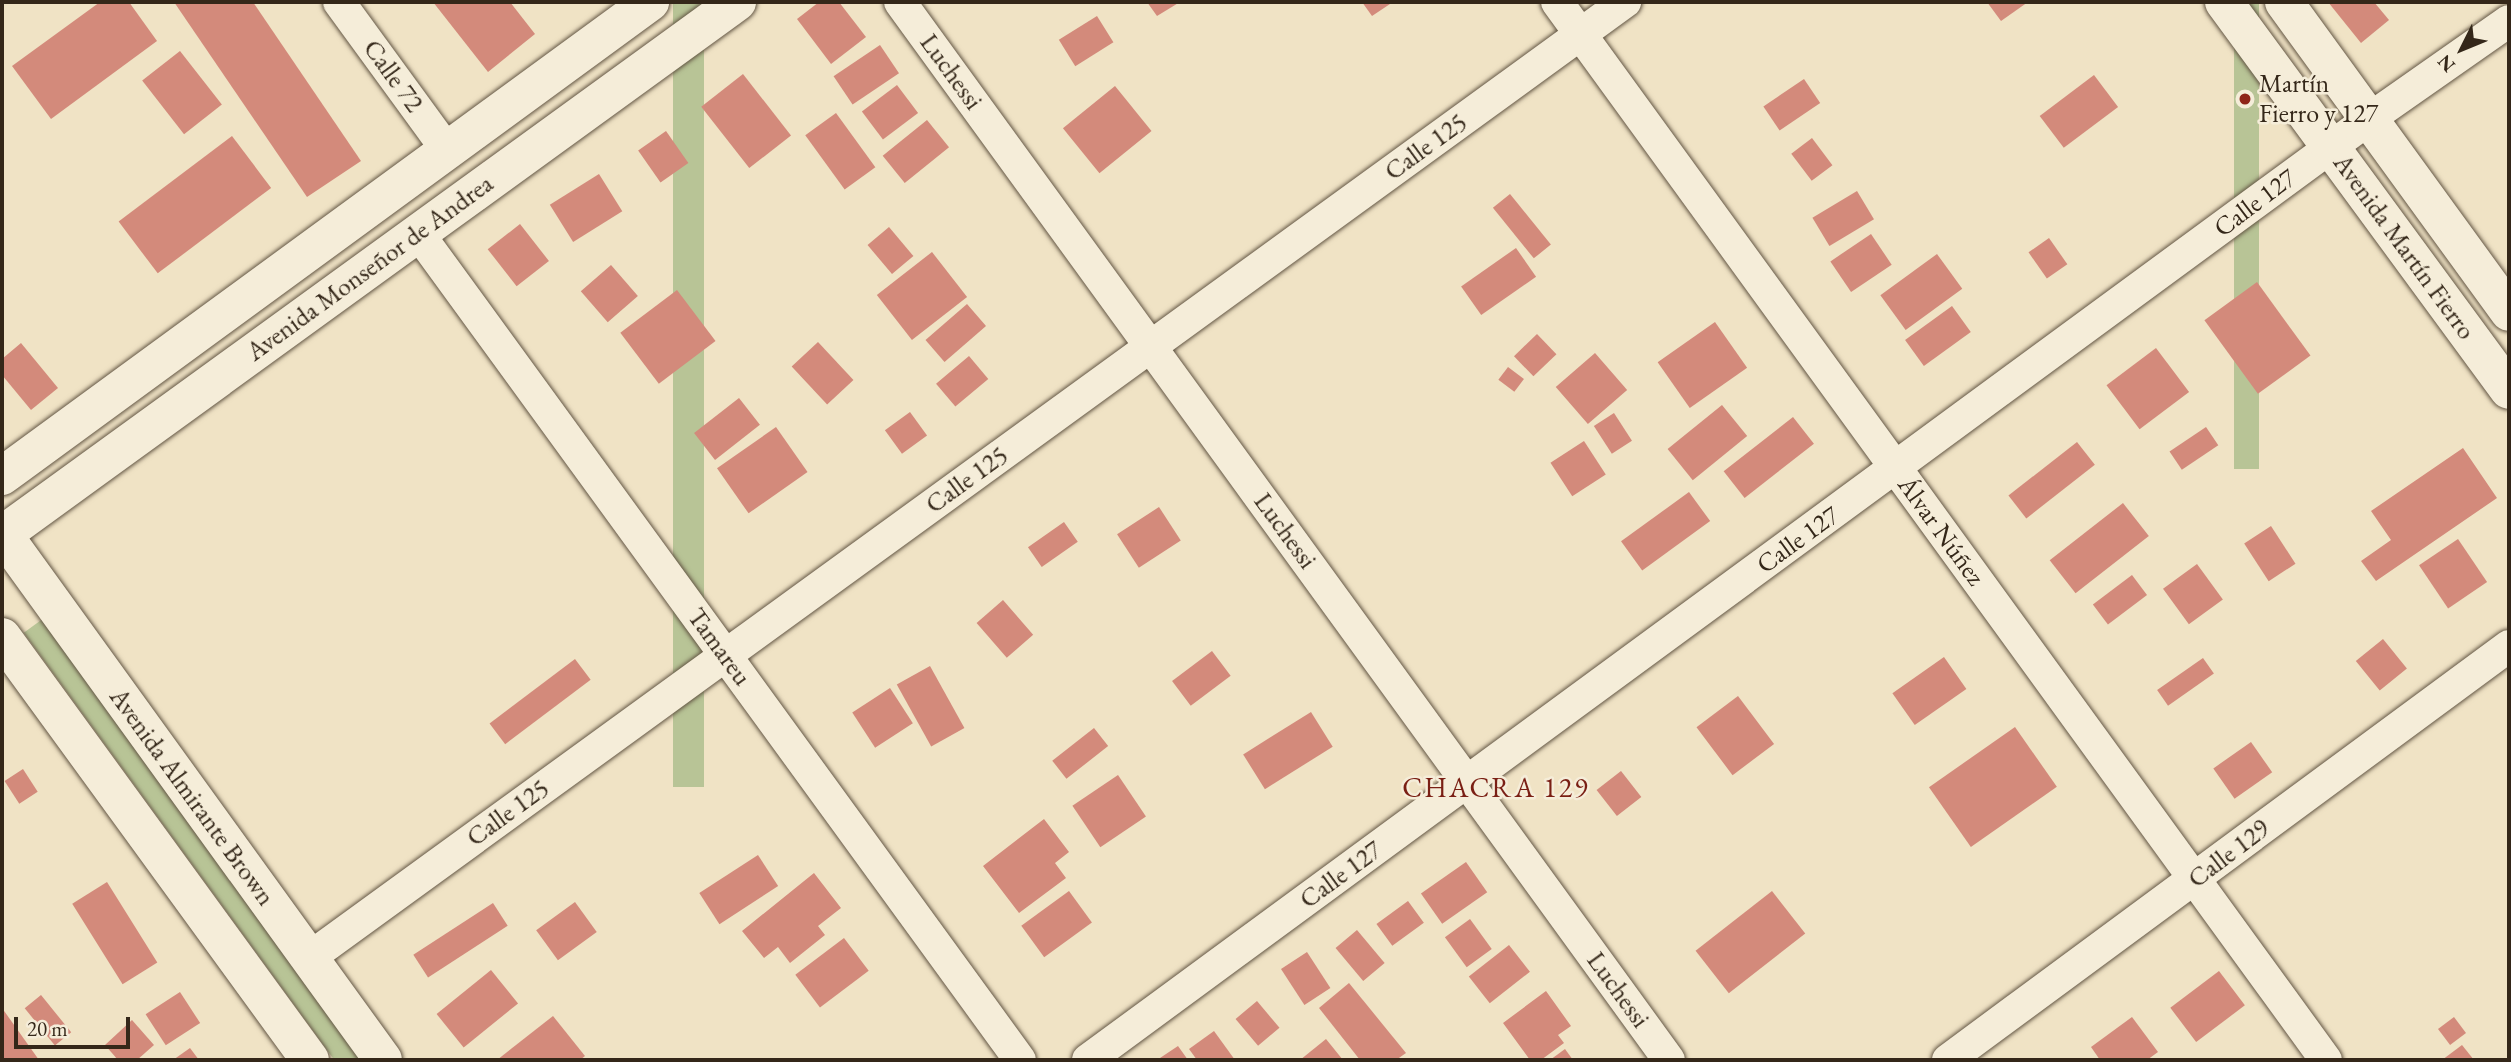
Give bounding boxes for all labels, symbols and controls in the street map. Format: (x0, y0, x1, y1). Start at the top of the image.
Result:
north arrow (2427, 14, 2497, 84)
street label: Luchessi (913, 28, 989, 116)
street label: Calle 72 (356, 34, 430, 118)
text: N (2432, 50, 2461, 78)
place label: Martín Fierro y 127 (2259, 68, 2378, 130)
marker: Martín Fierro y 127 (2237, 91, 2253, 107)
street label: Calle 125 (1379, 107, 1473, 187)
street label: Avenida Martín Fierro (2326, 148, 2482, 346)
street label: Calle 127 (2208, 162, 2302, 244)
street label: Avenida Monseñor de Andrea (241, 168, 499, 368)
street label: Calle 125 (920, 440, 1014, 520)
street label: Álvar Núñez (1891, 470, 1991, 592)
street label: Luchessi (1247, 487, 1323, 575)
street label: Calle 127 (1751, 500, 1845, 580)
street label: Tamareu (680, 602, 758, 692)
street label: Avenida Almirante Brown (103, 682, 281, 912)
district label: CHACRA 129 (1404, 770, 1588, 804)
street label: Calle 125 (461, 773, 555, 853)
street label: Calle 129 (2182, 813, 2276, 895)
street label: Calle 127 (1294, 835, 1388, 915)
street label: Luchessi (1580, 946, 1656, 1034)
scale bar (18, 1002, 133, 1046)
text: 20 m (27, 1015, 68, 1042)

